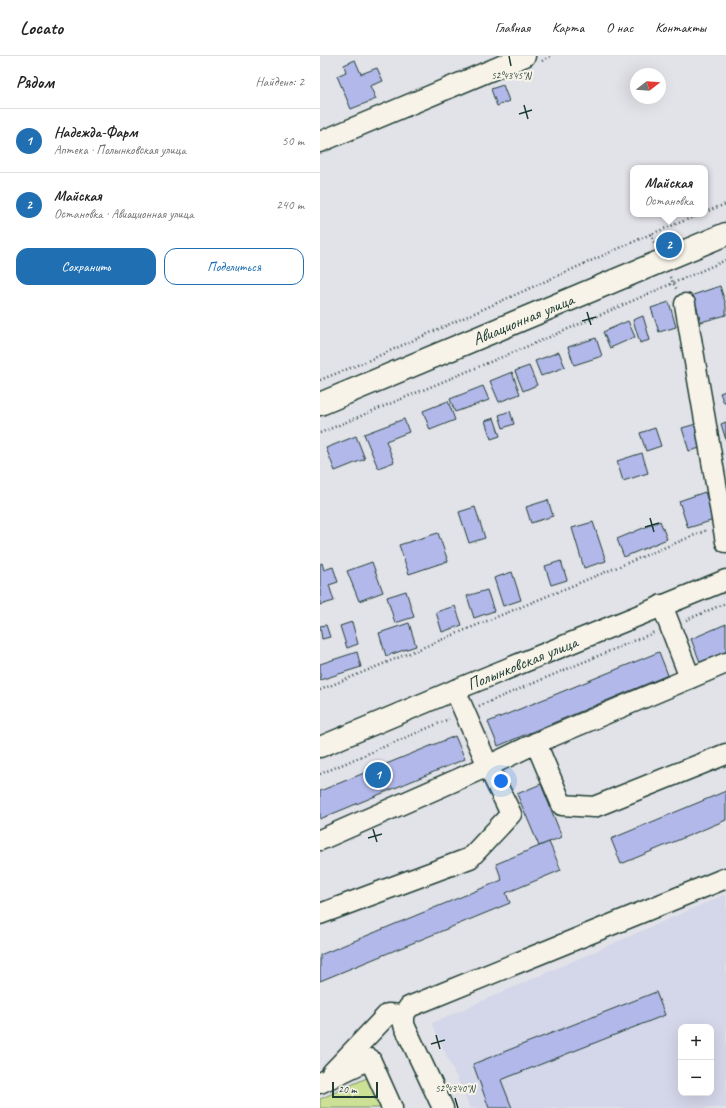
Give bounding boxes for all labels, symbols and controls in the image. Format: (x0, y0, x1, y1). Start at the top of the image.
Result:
text: Locato (20, 16, 63, 40)
text: Главная (495, 19, 530, 36)
text: Карта (552, 19, 584, 36)
text: О нас (606, 19, 633, 36)
text: Контакты (655, 19, 706, 36)
north arrow (630, 68, 666, 104)
text: 52°43'45"N (491, 69, 533, 82)
text: Рядом (16, 72, 54, 93)
text: Найдено: 2 (256, 74, 304, 90)
text: Надежда-Фарм (54, 123, 137, 142)
text: 1 (26, 133, 32, 149)
text: 50 m (282, 133, 304, 149)
text: Аптека · Полынковская улица (54, 142, 186, 158)
popup (630, 165, 708, 217)
text: Майская (645, 174, 692, 193)
text: Майская (54, 187, 101, 206)
text: Остановка (645, 193, 693, 209)
text: 2 (26, 197, 32, 213)
text: 240 m (276, 197, 304, 213)
text: Остановка · Авиационная улица (54, 206, 194, 222)
pin: 2 (656, 230, 682, 260)
button: Сохранить (16, 248, 156, 285)
button: Поделиться (164, 248, 304, 285)
street label: Авиационная улица (469, 288, 578, 350)
street label: Полынковская улица (464, 630, 582, 695)
pin: 1 (365, 760, 391, 790)
your location (491, 771, 511, 791)
map controls (678, 1024, 714, 1096)
button: + (678, 1024, 714, 1060)
button: − (678, 1060, 714, 1096)
scale bar (332, 1080, 378, 1099)
text: 20 m (338, 1082, 357, 1096)
text: 52°43'40"N (435, 1082, 477, 1095)

